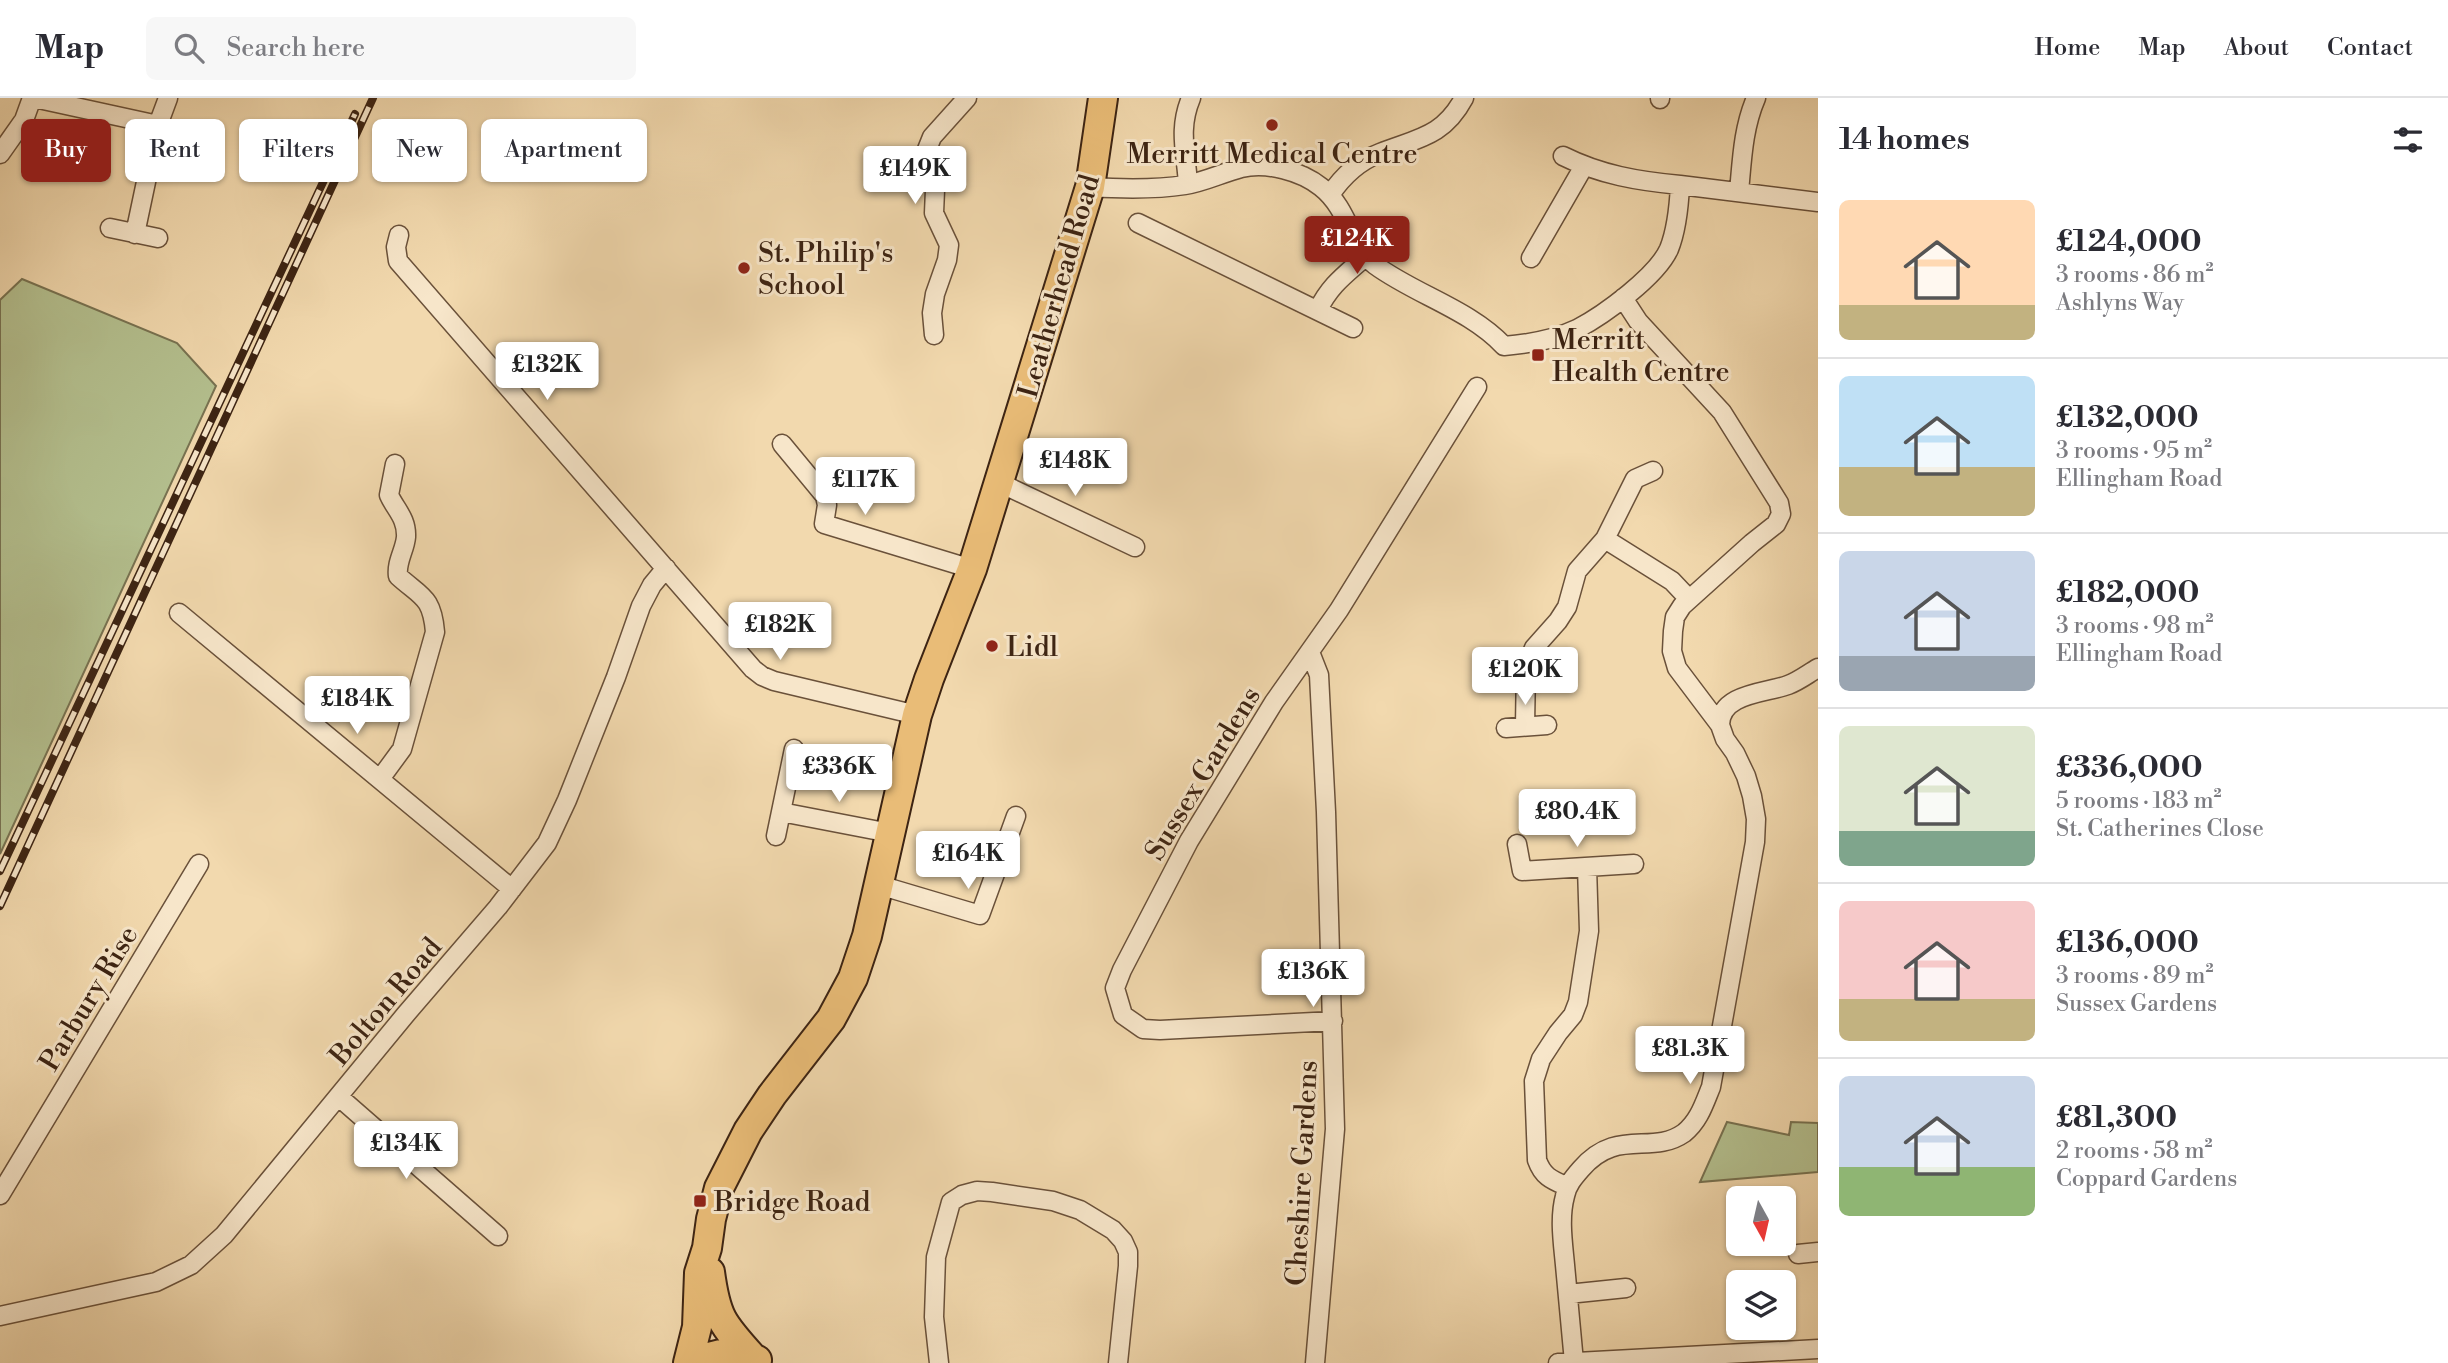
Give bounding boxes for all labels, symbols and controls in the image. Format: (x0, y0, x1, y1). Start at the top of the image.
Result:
search box (146, 17, 636, 80)
text: Map (35, 28, 104, 69)
icon: search (170, 29, 208, 67)
text: Search here (226, 32, 365, 64)
text: Home (2035, 33, 2100, 63)
text: Map (2138, 33, 2186, 63)
text: About (2224, 33, 2289, 63)
text: Contact (2327, 33, 2413, 63)
marker: Merritt Medical Centre (1264, 117, 1280, 133)
chip: Buy (21, 119, 111, 182)
chip: Rent (125, 119, 225, 182)
chip: Filters (239, 119, 358, 182)
chip: New (372, 119, 467, 182)
chip: Apartment (481, 119, 647, 182)
text: 14 homes (1839, 121, 1970, 159)
icon: filters (2389, 121, 2427, 159)
place label: Merritt Medical Centre (1126, 137, 1418, 172)
pin: £149K (866, 146, 964, 206)
text: £149K (879, 155, 951, 183)
street label: Leatherhead Road (1011, 170, 1108, 402)
pin: £124K (1308, 216, 1406, 276)
text: £124,000 (2056, 223, 2202, 261)
text: £124K (1321, 225, 1393, 253)
icon: home (1895, 228, 1979, 312)
place label: St. Philip's School (758, 236, 893, 303)
marker: St. Philip's School (736, 260, 752, 276)
text: 3 rooms · 86 m² (2056, 261, 2213, 289)
text: Ashlyns Way (2056, 289, 2184, 317)
place label: Merritt Health Centre (1552, 323, 1730, 390)
pin: £132K (498, 342, 596, 402)
marker: Merritt Health Centre (1530, 347, 1546, 363)
text: £132K (512, 351, 582, 379)
text: £132,000 (2056, 399, 2199, 437)
icon: home (1895, 404, 1979, 488)
text: 3 rooms · 95 m² (2056, 437, 2212, 465)
pin: £148K (1026, 438, 1124, 498)
text: £148K (1039, 447, 1111, 475)
pin: £117K (816, 458, 914, 517)
text: Ellingham Road (2056, 465, 2222, 493)
text: £117K (832, 466, 898, 494)
text: £182,000 (2056, 574, 2199, 612)
icon: home (1895, 579, 1979, 663)
pin: £182K (731, 602, 829, 662)
text: £182K (744, 611, 816, 639)
text: 3 rooms · 98 m² (2056, 612, 2213, 640)
place label: Lidl (1006, 630, 1058, 665)
marker: Lidl (984, 638, 1000, 654)
text: Ellingham Road (2056, 640, 2222, 668)
pin: £120K (1476, 648, 1574, 707)
text: £120K (1488, 656, 1562, 684)
pin: £184K (308, 676, 406, 736)
street label: Sussex Gardens (1138, 681, 1269, 867)
text: £184K (321, 685, 393, 713)
pin: £336K (790, 744, 888, 804)
text: £336,000 (2056, 749, 2202, 787)
text: £336K (802, 753, 876, 781)
icon: home (1895, 754, 1979, 838)
text: 5 rooms · 183 m² (2056, 787, 2222, 815)
pin: £80.4K (1520, 790, 1634, 849)
text: £80.4K (1535, 798, 1619, 826)
text: St. Catherines Close (2056, 815, 2264, 843)
pin: £164K (919, 832, 1017, 891)
text: £164K (932, 840, 1004, 868)
street label: Parbury Rise (32, 920, 146, 1078)
text: £136,000 (2056, 924, 2199, 962)
icon: home (1895, 929, 1979, 1013)
street label: Bolton Road (322, 931, 450, 1074)
pin: £136K (1264, 950, 1362, 1009)
text: £136K (1278, 958, 1348, 986)
text: 3 rooms · 89 m² (2056, 962, 2213, 990)
text: Sussex Gardens (2056, 990, 2217, 1018)
pin: £81.3K (1633, 1026, 1747, 1086)
text: £81.3K (1651, 1035, 1729, 1063)
street label: Cheshire Gardens (1279, 1059, 1326, 1287)
text: £81,300 (2056, 1099, 2177, 1137)
icon: home (1895, 1104, 1979, 1188)
pin: £134K (357, 1122, 455, 1181)
text: £134K (370, 1130, 442, 1158)
text: 2 rooms · 58 m² (2056, 1137, 2213, 1165)
text: Coppard Gardens (2056, 1165, 2237, 1193)
place label: Bridge Road (713, 1185, 871, 1220)
north arrow (1726, 1186, 1796, 1256)
map controls (1726, 1186, 1796, 1340)
marker: Bridge Road (692, 1193, 708, 1209)
button: layers (1726, 1270, 1796, 1340)

